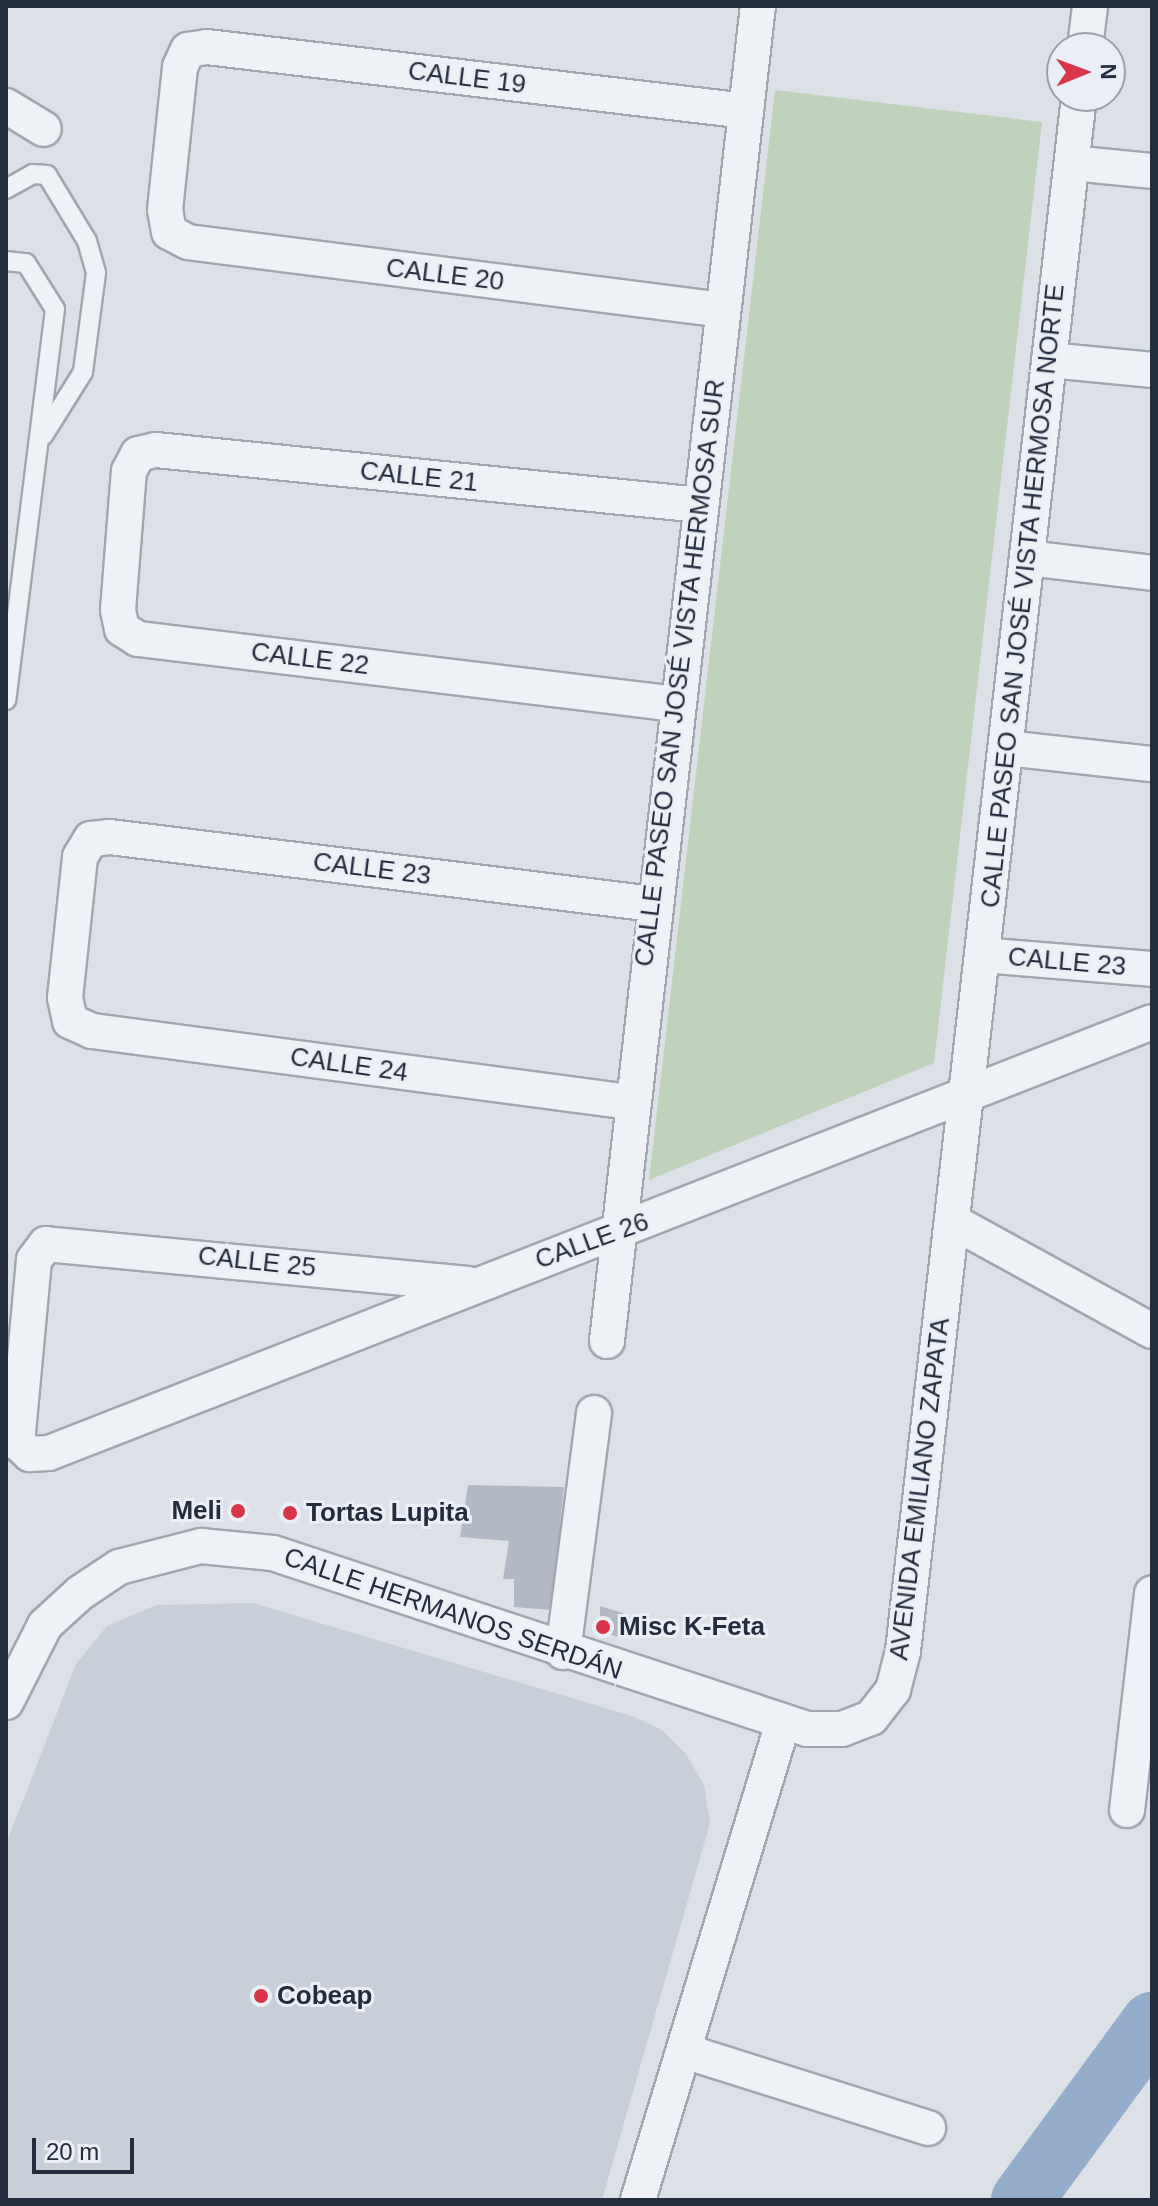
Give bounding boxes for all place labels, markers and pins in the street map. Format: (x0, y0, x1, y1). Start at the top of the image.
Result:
place label: Meli (171, 1495, 222, 1527)
place label: Tortas Lupita (306, 1497, 469, 1529)
marker: Meli (229, 1502, 247, 1520)
marker: Tortas Lupita (281, 1504, 299, 1522)
place label: Misc K-Feta (619, 1611, 765, 1643)
marker: Misc K-Feta (594, 1618, 612, 1636)
place label: Cobeap (277, 1980, 372, 2012)
marker: Cobeap (252, 1987, 270, 2005)

